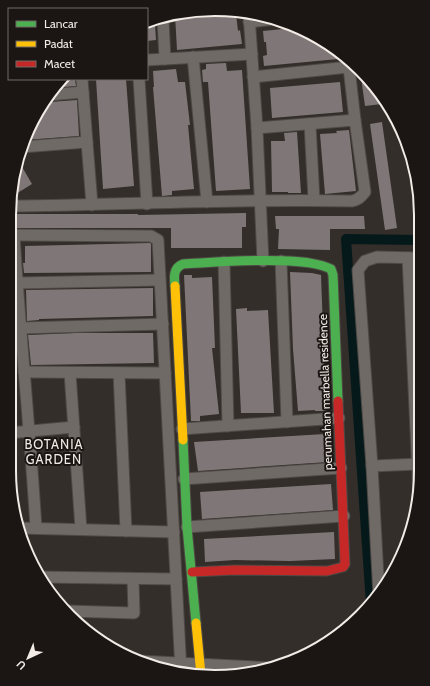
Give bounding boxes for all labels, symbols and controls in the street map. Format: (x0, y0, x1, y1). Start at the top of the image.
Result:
legend (8, 8, 148, 80)
text: Lancar (44, 16, 78, 31)
text: Padat (44, 36, 73, 51)
text: Macet (44, 56, 75, 71)
street label: perumahan marbella residence (315, 314, 335, 470)
district label: BOTANIA GARDEN (24, 436, 84, 467)
north arrow (8, 638, 48, 678)
text: U (13, 657, 29, 673)

